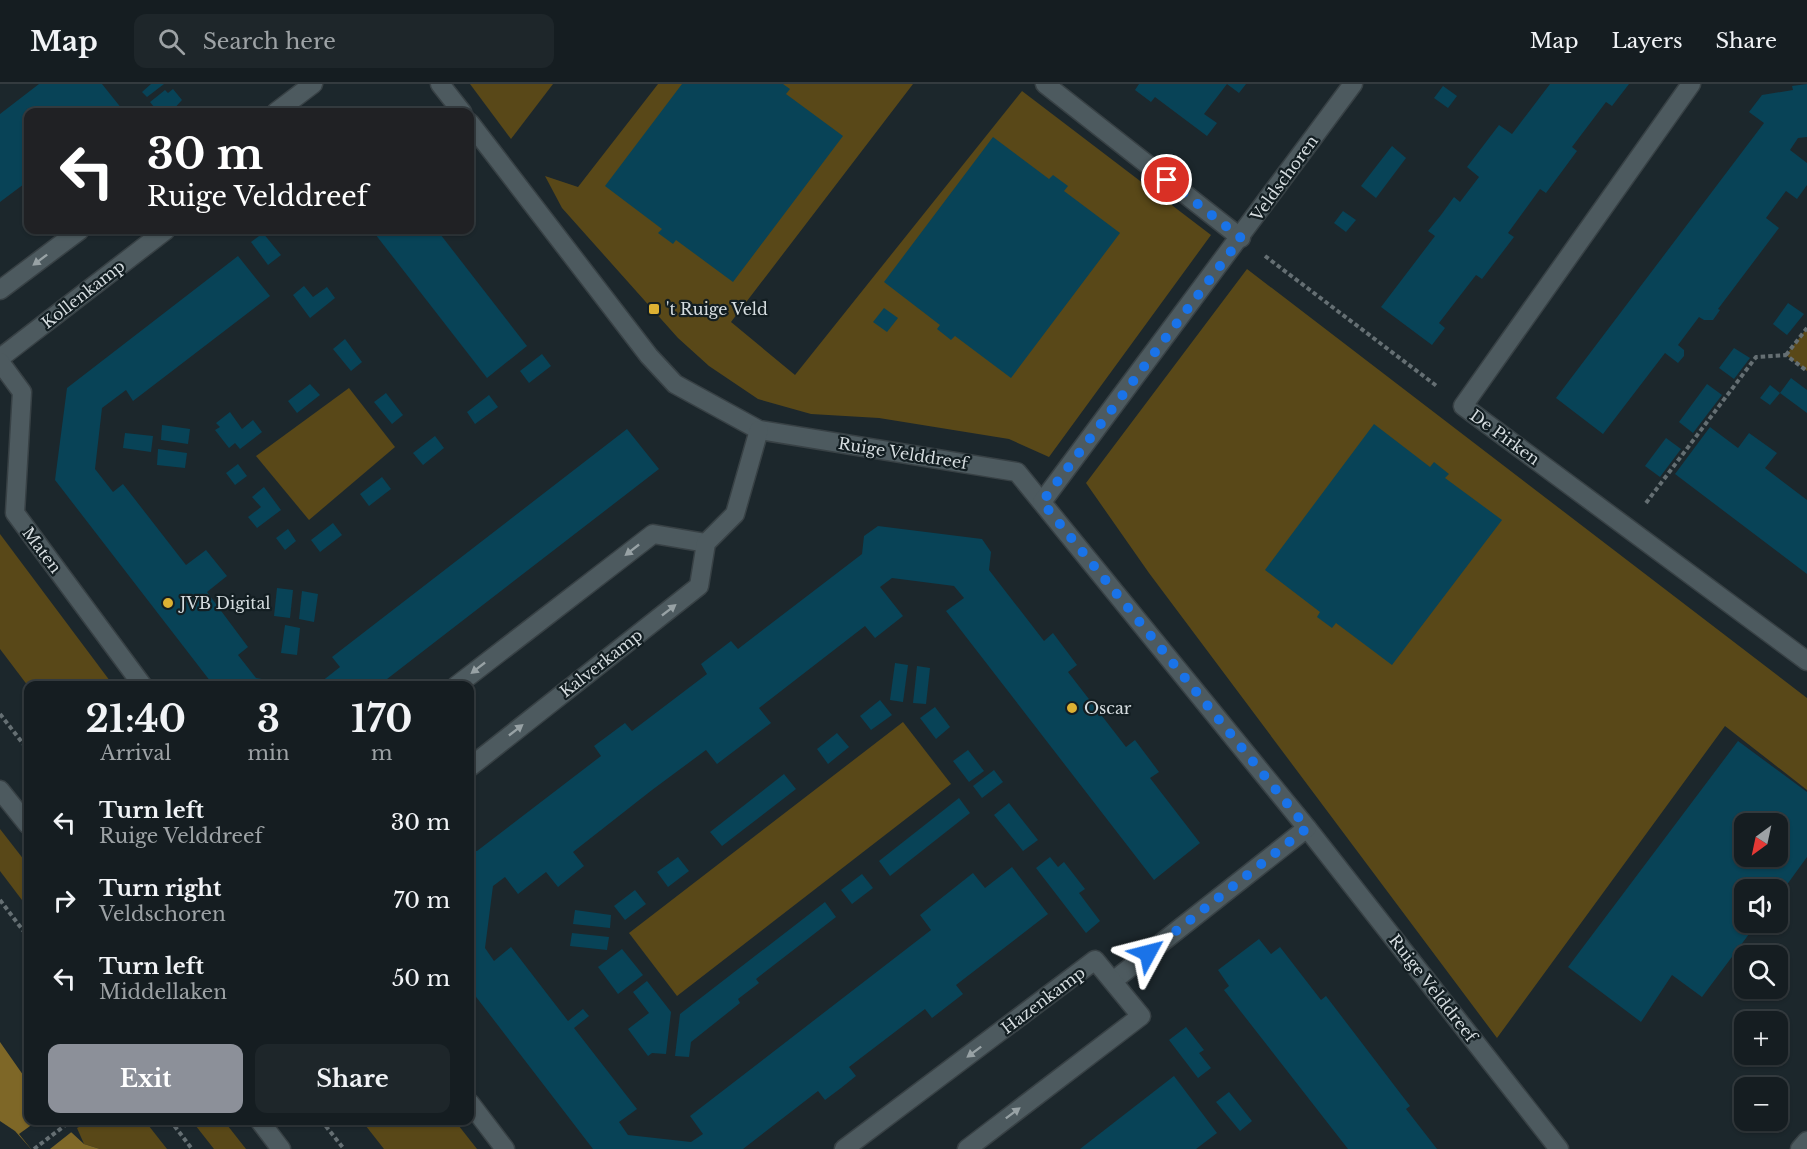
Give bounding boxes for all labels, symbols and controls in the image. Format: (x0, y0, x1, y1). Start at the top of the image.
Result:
search box (134, 14, 554, 68)
text: Map (30, 24, 98, 59)
icon: search (155, 25, 188, 58)
text: Search here (203, 28, 336, 55)
text: Map (1530, 28, 1579, 54)
text: Layers (1612, 28, 1683, 54)
text: Share (1716, 28, 1777, 54)
text: 30 m (147, 128, 263, 180)
street label: Veldschoren (1246, 131, 1322, 226)
icon: left (48, 132, 126, 210)
pin (1141, 154, 1192, 205)
icon: arrive (1150, 163, 1183, 196)
text: Ruige Velddreef (147, 180, 368, 213)
one-way arrow (32, 253, 47, 265)
street label: Kollenkamp (38, 255, 129, 333)
place label: 't Ruige Veld (666, 299, 768, 319)
marker: 't Ruige Veld (647, 302, 661, 316)
street label: De Pirken (1466, 405, 1544, 469)
street label: Ruige Velddreef (837, 433, 972, 473)
street label: Maten (18, 523, 66, 577)
one-way arrow (625, 543, 640, 555)
place label: JVB Digital (178, 593, 270, 613)
marker: JVB Digital (161, 596, 175, 610)
one-way arrow (661, 603, 677, 616)
street label: Kalverkamp (556, 624, 646, 701)
one-way arrow (470, 662, 485, 674)
text: 21:40 (86, 697, 186, 742)
text: 3 (257, 697, 280, 742)
text: 170 (351, 697, 412, 742)
place label: Oscar (1084, 698, 1132, 718)
marker: Oscar (1065, 701, 1079, 715)
one-way arrow (508, 725, 523, 737)
text: Arrival (100, 741, 171, 765)
text: min (247, 741, 290, 765)
text: m (371, 741, 392, 765)
text: Turn left (99, 797, 204, 824)
icon: left (48, 806, 81, 839)
text: 30 m (391, 809, 450, 836)
north arrow (1734, 813, 1788, 867)
map controls (1734, 813, 1788, 1131)
text: Ruige Velddreef (99, 824, 263, 848)
text: Turn right (99, 875, 221, 902)
button: sound (1734, 879, 1788, 933)
icon: right (48, 884, 81, 917)
text: 70 m (393, 887, 450, 914)
text: Veldschoren (99, 902, 226, 926)
position arrow (1116, 921, 1180, 985)
street label: Ruige Velddreef (1385, 930, 1483, 1048)
button: search (1734, 945, 1788, 999)
text: Turn left (99, 953, 204, 980)
icon: left (48, 962, 81, 995)
street label: Hazenkamp (997, 962, 1089, 1038)
text: 50 m (392, 965, 450, 992)
text: Middellaken (99, 980, 227, 1004)
button: + (1734, 1011, 1788, 1065)
button: Exit (48, 1044, 243, 1113)
button: Share (255, 1044, 450, 1113)
one-way arrow (966, 1045, 981, 1057)
button: − (1734, 1077, 1788, 1131)
one-way arrow (1006, 1108, 1021, 1120)

